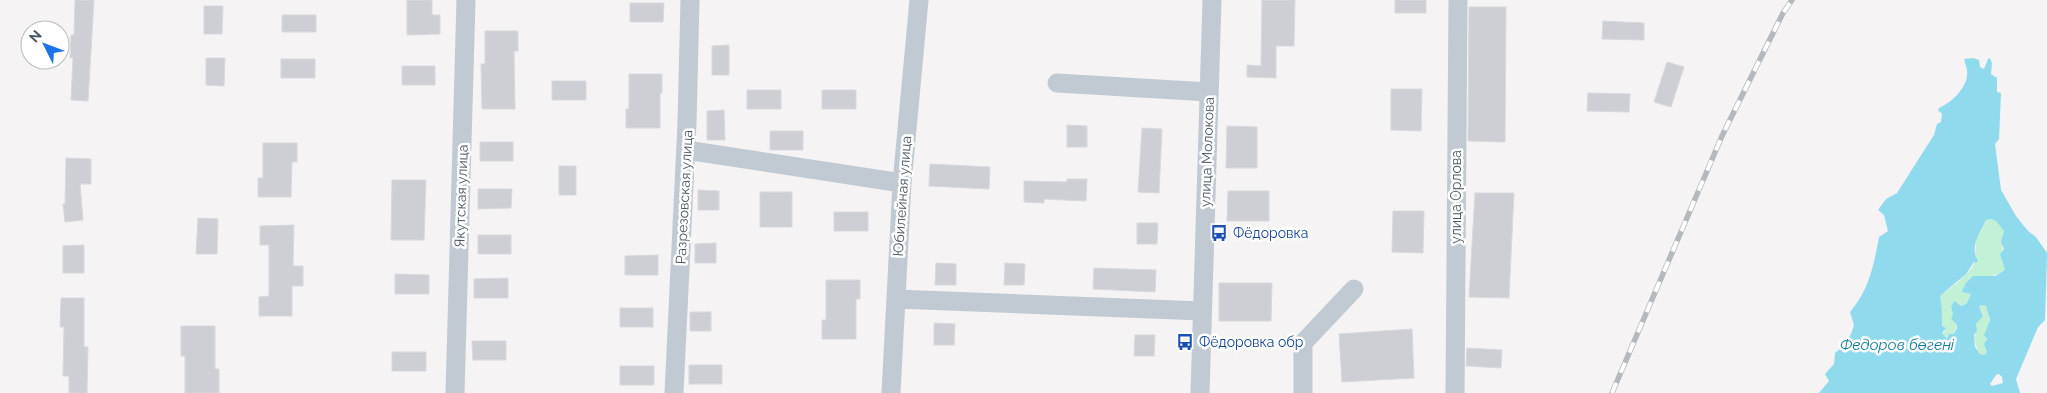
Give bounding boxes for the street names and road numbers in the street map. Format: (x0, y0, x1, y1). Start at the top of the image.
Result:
street label: улица Молокова (1197, 97, 1217, 207)
street label: Разрезовская улица (672, 129, 696, 265)
street label: Юбилейная улица (890, 135, 914, 257)
street label: Якутская улица (451, 144, 471, 248)
street label: улица Орлова (1448, 150, 1464, 244)

